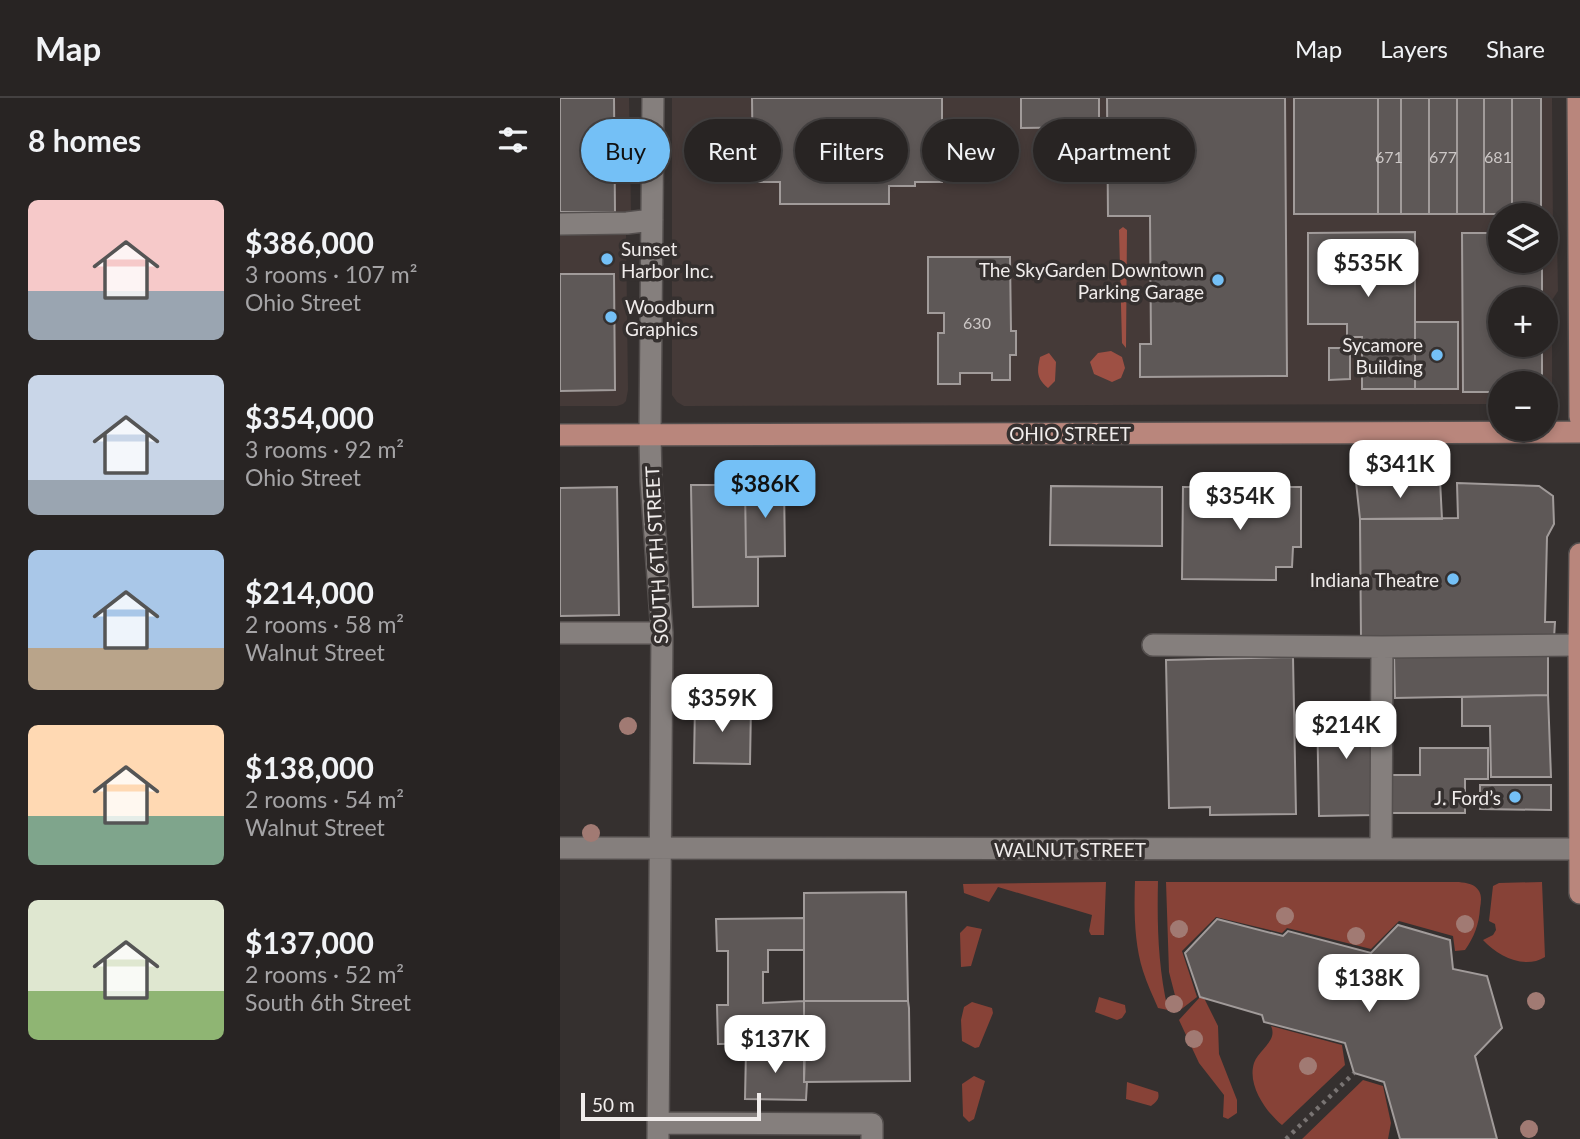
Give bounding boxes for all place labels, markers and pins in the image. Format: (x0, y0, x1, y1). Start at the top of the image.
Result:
place label: Sunset Harbor Inc. (621, 237, 714, 282)
pin: $535K (1319, 240, 1417, 299)
marker: Sunset Harbor Inc. (599, 251, 615, 267)
place label: The SkyGarden Downtown Parking Garage (979, 258, 1204, 303)
marker: The SkyGarden Downtown Parking Garage (1210, 272, 1226, 288)
place label: Woodburn Graphics (625, 295, 715, 340)
marker: Woodburn Graphics (603, 309, 619, 325)
place label: Sycamore Building (1342, 333, 1423, 378)
marker: Sycamore Building (1429, 347, 1445, 363)
pin: $341K (1351, 440, 1449, 500)
pin: $386K (716, 460, 814, 520)
pin: $354K (1191, 472, 1289, 532)
place label: Indiana Theatre (1310, 568, 1439, 591)
marker: Indiana Theatre (1445, 571, 1461, 587)
pin: $359K (673, 674, 771, 734)
pin: $214K (1297, 702, 1395, 761)
place label: J. Ford’s (1434, 786, 1501, 809)
marker: J. Ford’s (1507, 789, 1523, 805)
pin: $138K (1320, 954, 1418, 1014)
pin: $137K (726, 1016, 824, 1075)

